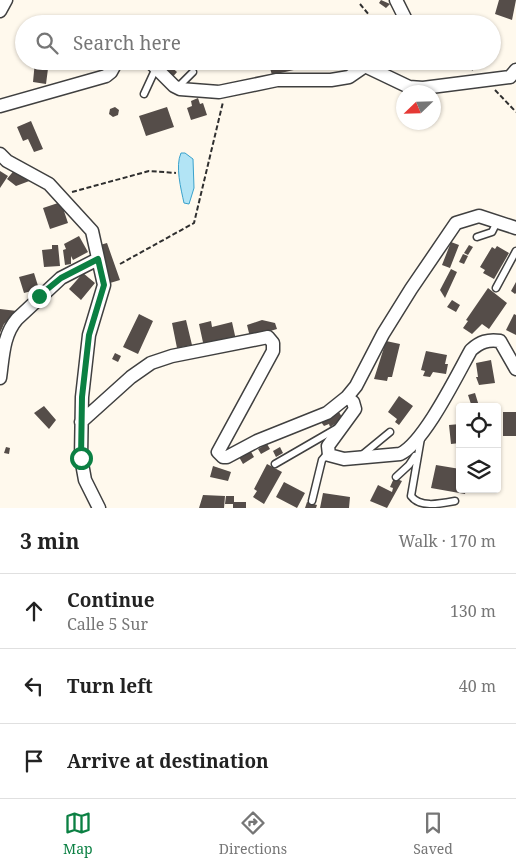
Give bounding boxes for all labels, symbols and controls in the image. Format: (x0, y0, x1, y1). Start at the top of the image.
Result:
search box (15, 15, 501, 70)
icon: search (33, 29, 61, 57)
text: Search here (73, 30, 181, 56)
north arrow (396, 85, 441, 130)
route end (28, 285, 51, 308)
map controls (456, 403, 501, 493)
button: locate (456, 403, 501, 448)
route start (70, 447, 93, 470)
button: layers (456, 448, 501, 493)
text: 3 min (20, 527, 79, 555)
text: Walk · 170 m (399, 530, 496, 552)
text: Continue (67, 587, 155, 613)
icon: ahead (20, 597, 48, 625)
text: 130 m (450, 600, 496, 622)
text: Calle 5 Sur (67, 613, 148, 635)
icon: left (20, 672, 48, 700)
text: Turn left (67, 673, 153, 699)
text: 40 m (459, 675, 496, 697)
icon: arrive (20, 747, 48, 775)
text: Arrive at destination (67, 748, 269, 774)
tab: Map (63, 809, 93, 858)
tab: Directions (219, 809, 287, 858)
tab: Saved (413, 809, 453, 858)

